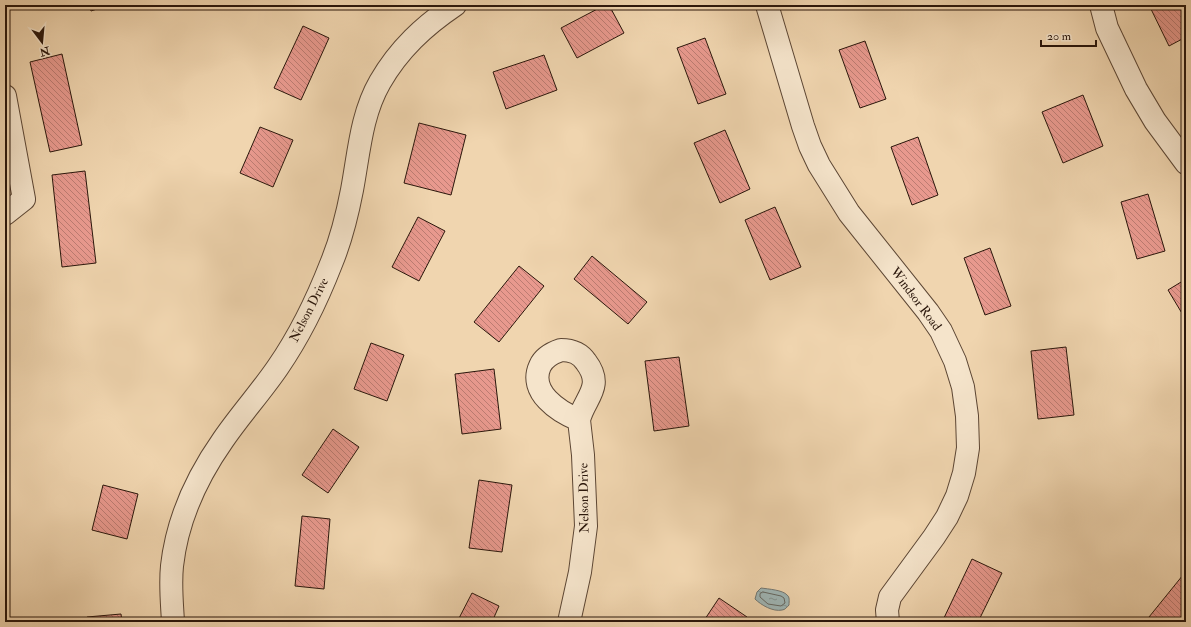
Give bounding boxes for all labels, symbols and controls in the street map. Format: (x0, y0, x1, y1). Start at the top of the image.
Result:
north arrow (22, 22, 62, 62)
scale bar (1041, 22, 1096, 48)
text: 20 m (1047, 29, 1072, 44)
text: N (37, 43, 52, 59)
street label: Windsor Road (886, 263, 945, 334)
street label: Nelson Drive (286, 275, 332, 345)
street label: Nelson Drive (575, 462, 593, 533)

